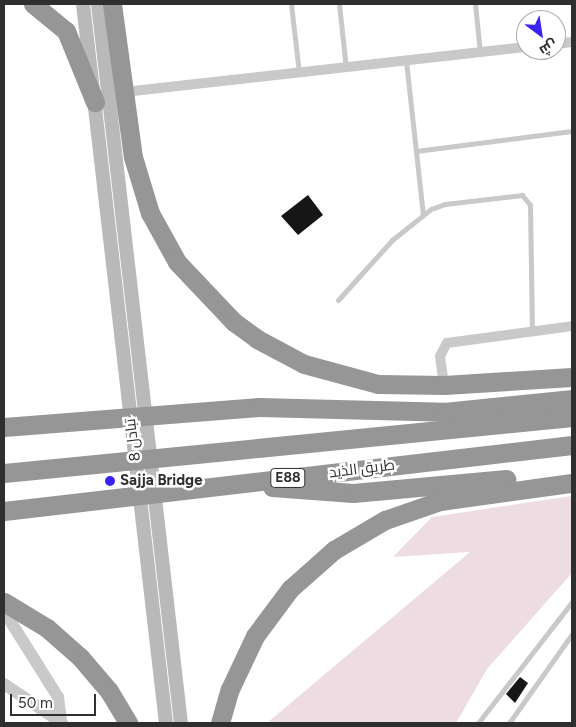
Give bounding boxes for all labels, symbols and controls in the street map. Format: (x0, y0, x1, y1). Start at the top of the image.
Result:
north arrow (516, 10, 566, 60)
text: ش (536, 36, 561, 59)
street label: تبادل 8 (121, 418, 145, 462)
street label: طريق الذيد (328, 456, 396, 482)
road number: E88 (269, 466, 307, 489)
place label: Sajja Bridge (120, 472, 202, 490)
marker: Sajja Bridge (104, 475, 116, 487)
scale bar (12, 684, 99, 716)
text: 50 m (18, 694, 53, 712)

